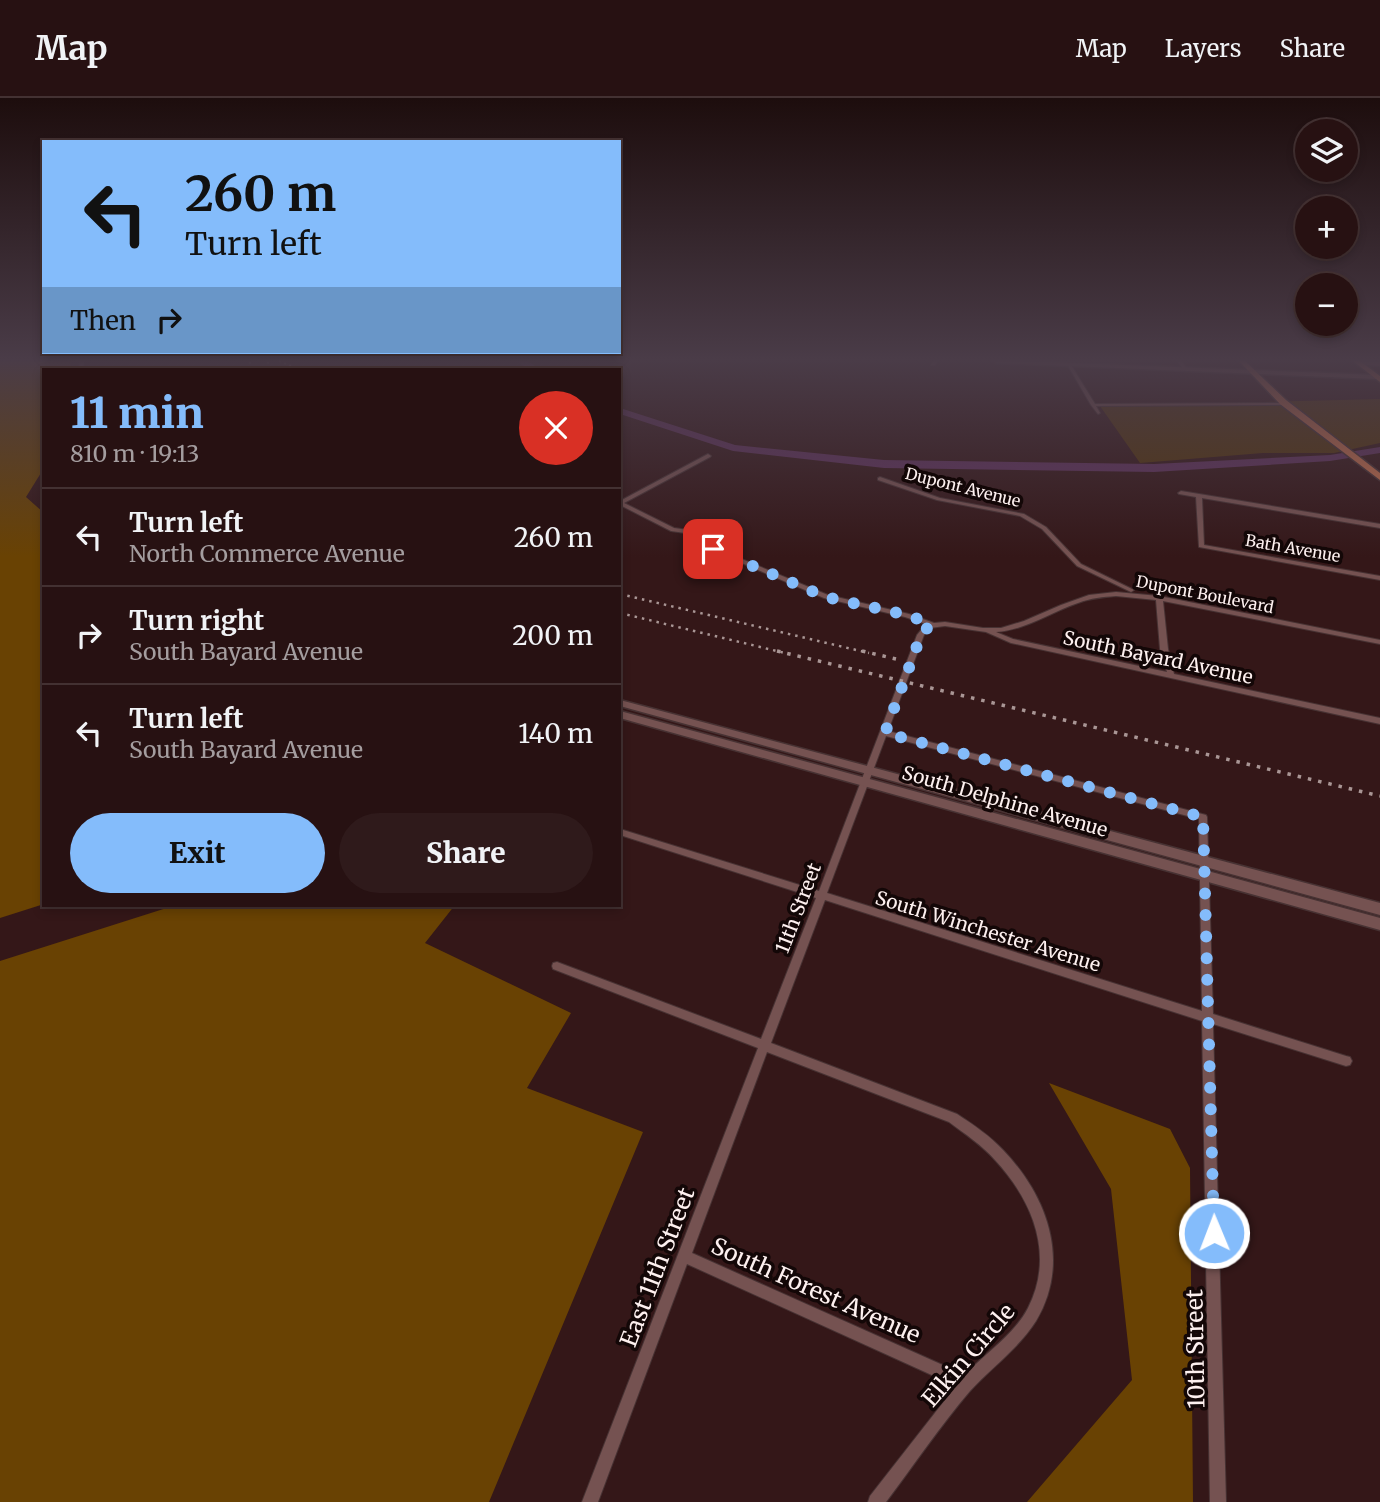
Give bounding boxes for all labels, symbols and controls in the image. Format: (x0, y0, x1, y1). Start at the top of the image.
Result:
text: Map (35, 28, 108, 69)
text: Map (1076, 33, 1127, 64)
text: Layers (1165, 33, 1241, 64)
text: Share (1279, 33, 1345, 64)
map controls (1295, 119, 1358, 336)
button: layers (1295, 119, 1358, 182)
text: 260 m (185, 163, 336, 224)
icon: left (70, 168, 161, 259)
button: + (1295, 196, 1358, 259)
text: Turn left (185, 224, 322, 264)
button: − (1295, 273, 1358, 336)
icon: right (150, 301, 188, 339)
text: Then (70, 304, 136, 337)
text: 11 min (70, 387, 204, 439)
button: close (519, 391, 593, 465)
text: 810 m · 19:13 (70, 439, 199, 468)
street label: Dupont Avenue (903, 463, 1023, 511)
text: Turn left (129, 506, 243, 539)
icon: left (70, 518, 108, 556)
pin (683, 519, 743, 579)
text: 260 m (514, 521, 593, 554)
icon: arrive (694, 530, 732, 568)
street label: Bath Avenue (1244, 530, 1342, 566)
text: North Commerce Avenue (129, 539, 405, 568)
street label: Dupont Boulevard (1134, 571, 1276, 617)
text: Turn right (129, 604, 264, 637)
icon: right (70, 616, 108, 654)
text: 200 m (512, 619, 593, 652)
street label: South Bayard Avenue (1061, 625, 1255, 689)
text: South Bayard Avenue (129, 637, 363, 666)
text: Turn left (129, 702, 243, 735)
icon: left (70, 714, 108, 752)
text: 140 m (518, 717, 593, 750)
text: South Bayard Avenue (129, 735, 363, 764)
street label: South Delphine Avenue (899, 760, 1111, 842)
button: Exit (70, 813, 325, 893)
button: Share (339, 813, 593, 893)
street label: 11th Street (770, 859, 826, 957)
street label: South Winchester Avenue (873, 885, 1104, 977)
street label: East 11th Street (613, 1183, 701, 1351)
position arrow (1177, 1196, 1251, 1270)
street label: South Forest Avenue (707, 1231, 925, 1349)
street label: 10th Street (1179, 1289, 1211, 1409)
street label: Elkin Circle (915, 1297, 1021, 1413)

